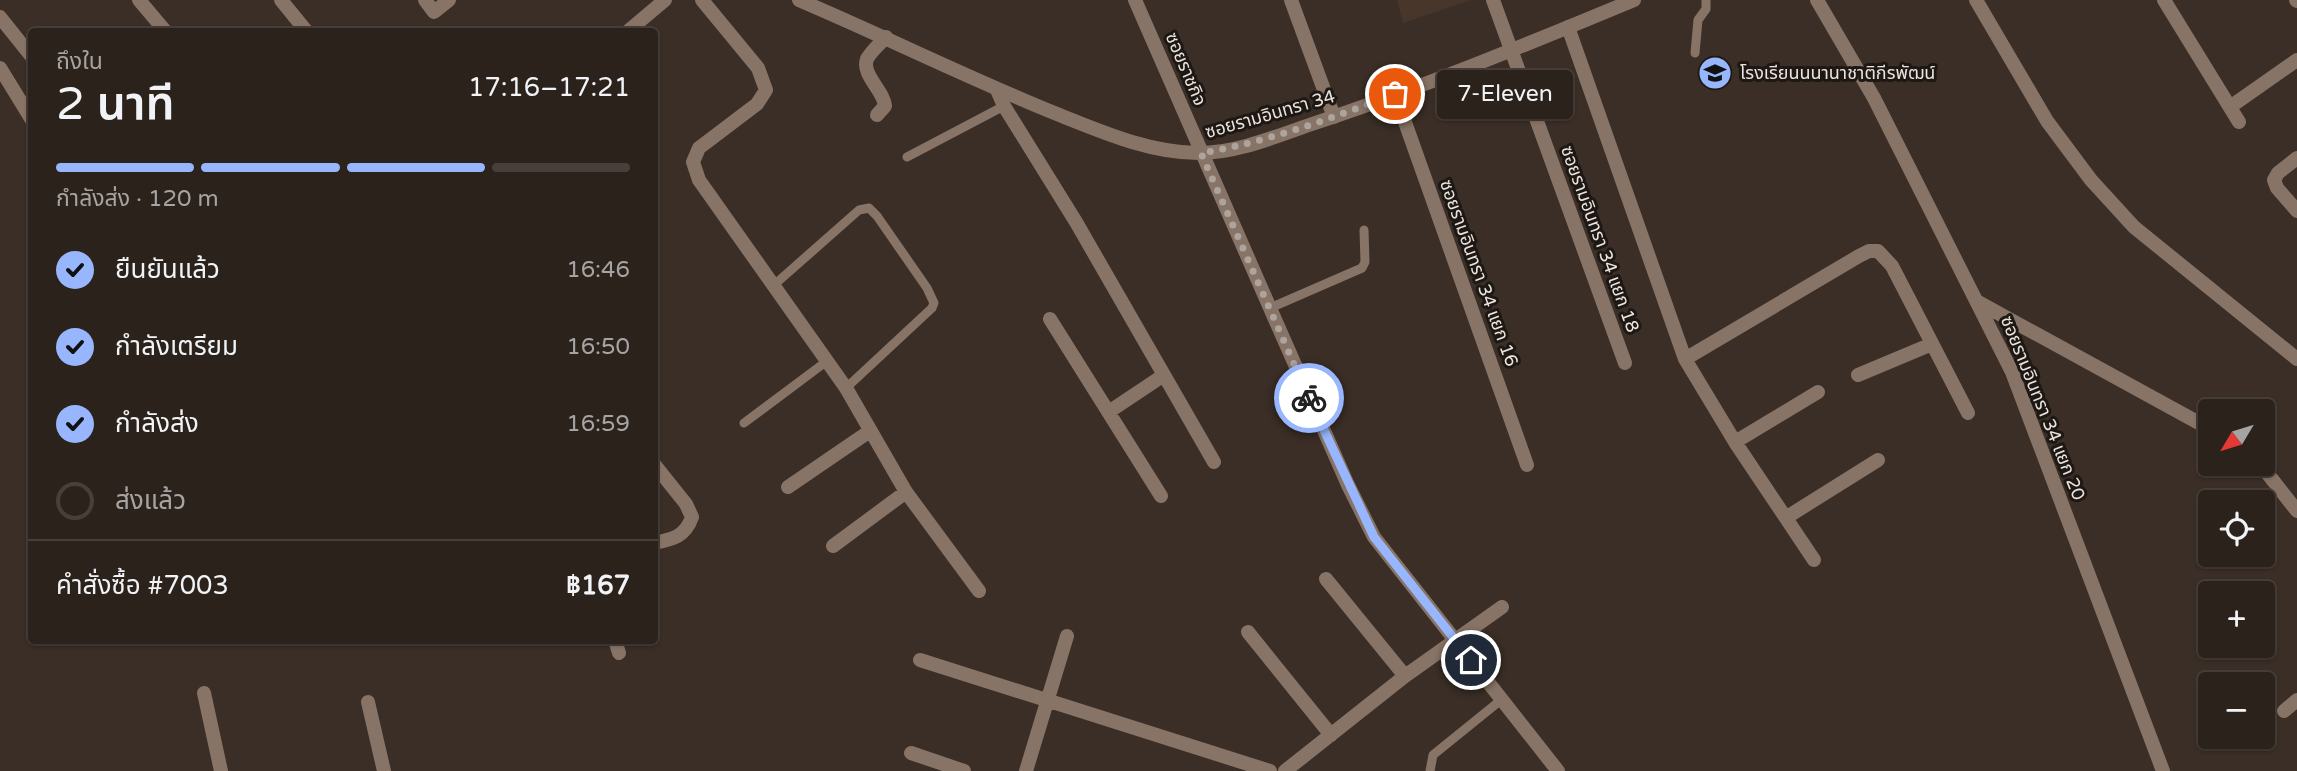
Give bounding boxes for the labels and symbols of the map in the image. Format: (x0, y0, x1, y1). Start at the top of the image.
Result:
street label: ซอยราชกิจ (1161, 29, 1211, 109)
school or university icon: โรงเรียนนนานาชาติกีรพัฒน์ (1696, 54, 1734, 92)
place label: โรงเรียนนนานาชาติกีรพัฒน์ (1740, 62, 1935, 84)
pin (1365, 64, 1425, 124)
callout: 7-Eleven (1437, 70, 1574, 119)
street label: ซอยรามอินทรา 34 (1203, 85, 1337, 143)
street label: ซอยรามอินทรา 34 แยก 18 (1556, 143, 1644, 335)
street label: ซอยรามอินทรา 34 แยก 16 (1435, 177, 1523, 369)
street label: ซอยรามอินทรา 34 แยก 20 (1996, 313, 2090, 503)
courier (1274, 363, 1344, 433)
north arrow (2198, 399, 2275, 476)
pin (1441, 630, 1501, 690)

